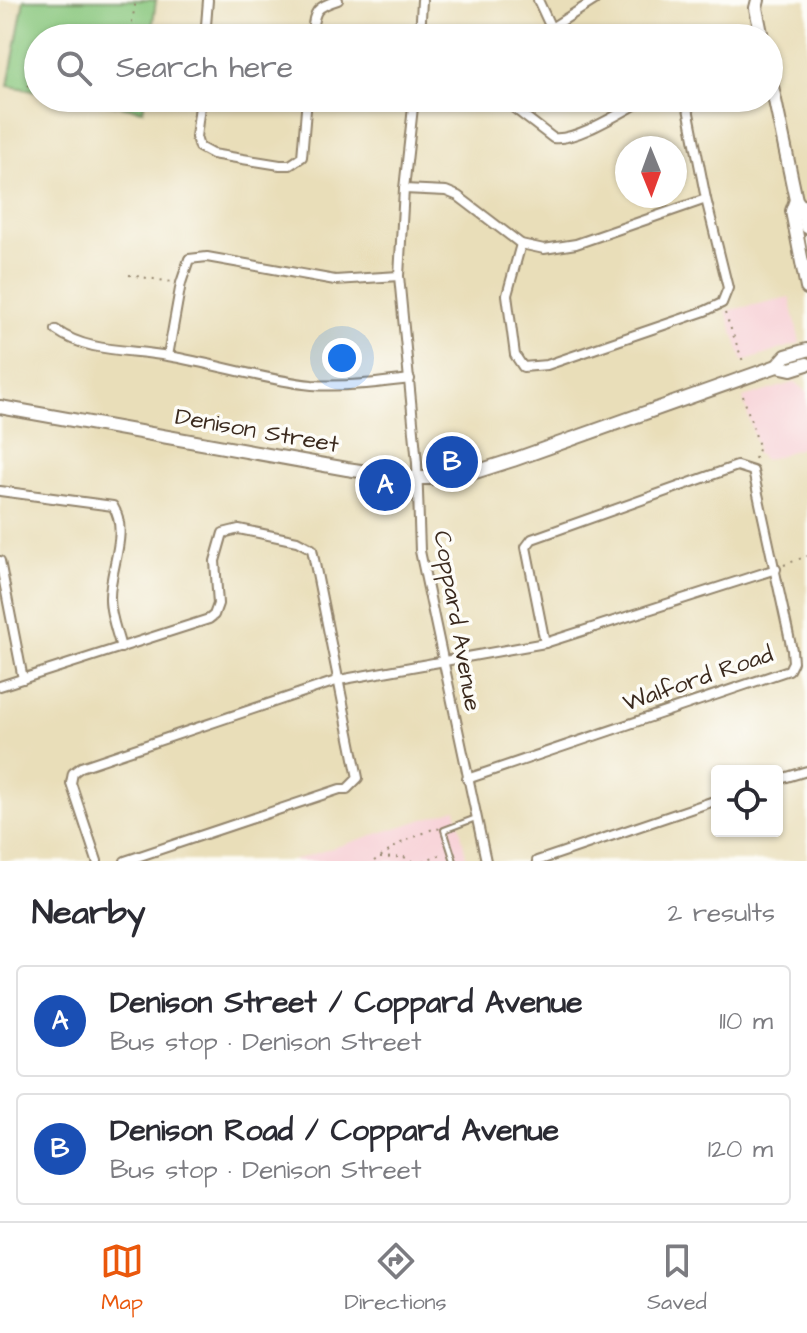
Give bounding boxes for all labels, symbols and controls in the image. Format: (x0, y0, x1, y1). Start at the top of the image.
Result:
search box (24, 24, 783, 112)
icon: search (52, 46, 96, 90)
text: Search here (116, 47, 293, 89)
north arrow (615, 136, 687, 208)
your location (322, 338, 362, 378)
street label: Denison Street (173, 400, 342, 462)
pin: B (426, 432, 478, 492)
pin: A (359, 455, 411, 515)
street label: Coppard Avenue (424, 528, 490, 714)
street label: Walford Road (618, 637, 778, 721)
map controls (711, 765, 783, 837)
button: locate (711, 765, 783, 837)
text: Nearby (32, 889, 146, 937)
text: 2 results (667, 895, 775, 931)
text: Denison Street / Coppard Avenue (110, 982, 583, 1024)
text: A (52, 1003, 68, 1039)
text: 110 m (719, 1003, 773, 1039)
text: Bus stop · Denison Street (110, 1024, 421, 1060)
text: Denison Road / Coppard Avenue (110, 1110, 559, 1152)
text: B (51, 1131, 69, 1167)
text: 120 m (708, 1131, 773, 1167)
text: Bus stop · Denison Street (110, 1152, 421, 1188)
tab: Map (100, 1239, 144, 1318)
tab: Directions (344, 1239, 447, 1318)
tab: Saved (647, 1239, 707, 1318)

